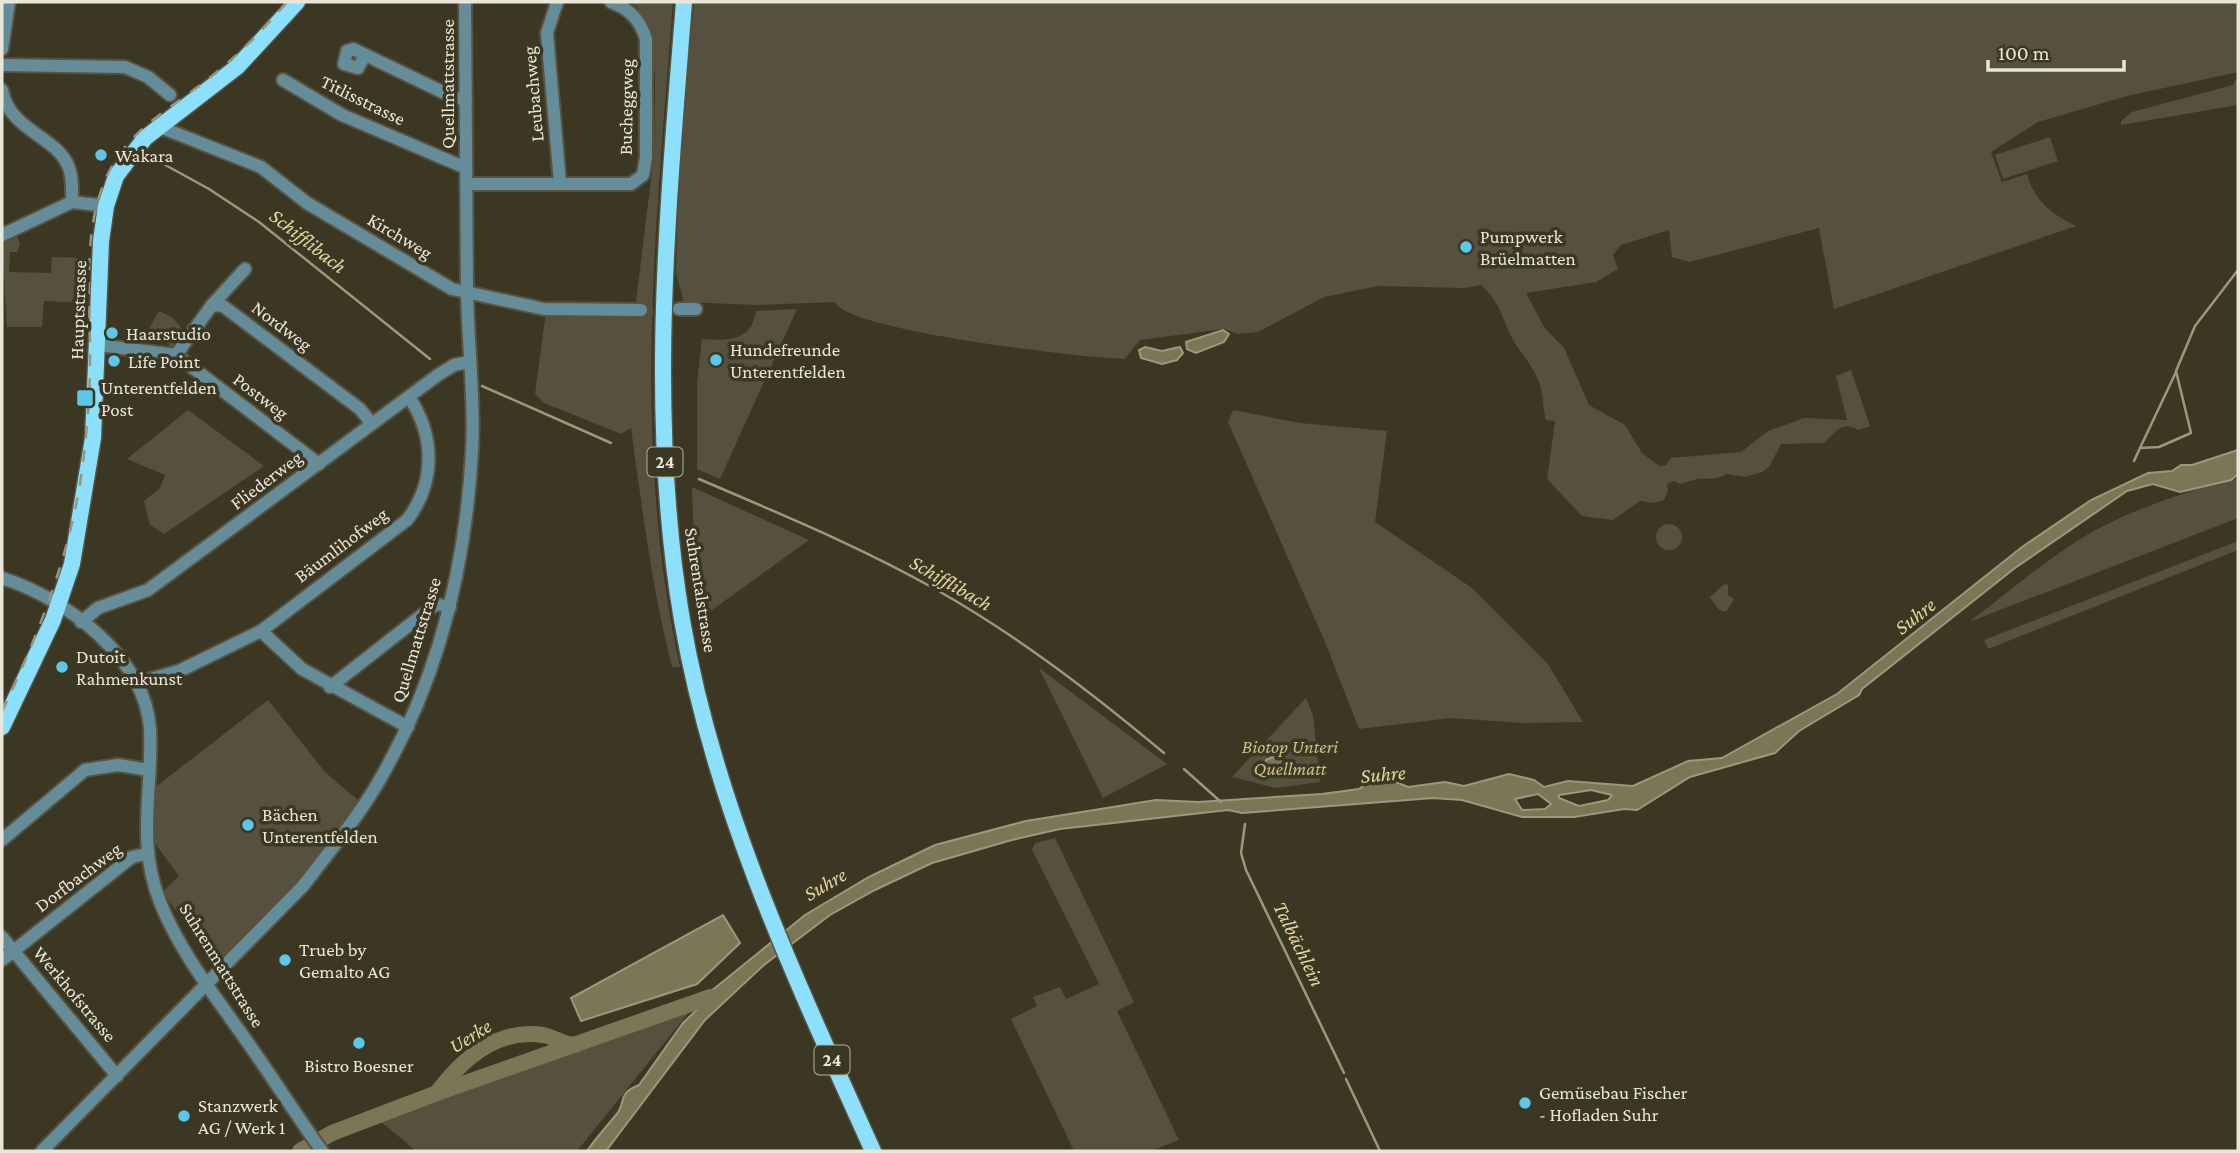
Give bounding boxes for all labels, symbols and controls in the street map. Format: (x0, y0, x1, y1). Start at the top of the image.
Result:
street label: Quellmattstrasse (437, 19, 458, 149)
scale bar (1988, 28, 2124, 72)
text: 100 m (1998, 41, 2050, 65)
street label: Leubachweg (518, 45, 548, 143)
street label: Bucheggweg (615, 59, 637, 155)
street label: Titlisstrasse (317, 71, 409, 129)
place label: Wakara (115, 145, 174, 166)
marker: Wakara (93, 147, 109, 163)
water label: Schifflibach (265, 204, 351, 278)
street label: Kirchweg (364, 209, 436, 263)
place label: Pumpwerk Brüelmatten (1480, 226, 1576, 269)
marker: Pumpwerk Brüelmatten (1458, 239, 1474, 255)
street label: Hauptstrasse (66, 260, 90, 360)
street label: Nordweg (248, 297, 316, 355)
place label: Haarstudio (126, 323, 211, 344)
marker: Haarstudio (104, 325, 120, 341)
place label: Hundefreunde Unterentfelden (730, 339, 846, 382)
place label: Life Point (128, 351, 201, 372)
marker: Hundefreunde Unterentfelden (708, 352, 724, 368)
marker: Life Point (106, 353, 122, 369)
street label: Postweg (229, 368, 293, 424)
place label: Unterentfelden Post (101, 377, 217, 420)
marker: Unterentfelden Post (75, 388, 95, 408)
street label: Fliederweg (226, 446, 306, 514)
road number: 24 (648, 448, 682, 476)
street label: Bäumlihofweg (290, 503, 392, 587)
street label: Suhrentalstrasse (681, 526, 721, 654)
water label: Schifflibach (906, 550, 996, 616)
street label: Quellmattstrasse (387, 575, 445, 705)
water label: Suhre (1890, 593, 1940, 639)
place label: Dutoit Rahmenkunst (76, 646, 183, 689)
marker: Dutoit Rahmenkunst (54, 659, 70, 675)
park label: Biotop Unteri Quellmatt (1242, 736, 1339, 779)
water label: Suhre (1359, 760, 1407, 788)
place label: Bächen Unterentfelden (262, 804, 378, 847)
marker: Bächen Unterentfelden (240, 817, 256, 833)
street label: Dorfbachweg (31, 838, 125, 916)
water label: Suhre (799, 862, 851, 906)
water label: Talbächlein (1268, 898, 1330, 990)
street label: Suhrenmattstrasse (175, 899, 269, 1031)
place label: Trueb by Gemalto AG (299, 939, 390, 982)
street label: Werkhofstrasse (29, 942, 121, 1046)
marker: Trueb by Gemalto AG (277, 952, 293, 968)
water label: Uerke (444, 1014, 496, 1058)
marker: Bistro Boesner (351, 1035, 367, 1051)
road number: 24 (814, 1045, 850, 1074)
place label: Bistro Boesner (304, 1055, 414, 1076)
place label: Gemüsebau Fischer - Hofladen Suhr (1539, 1082, 1688, 1125)
place label: Stanzwerk AG / Werk 1 (198, 1095, 285, 1138)
marker: Gemüsebau Fischer - Hofladen Suhr (1517, 1095, 1533, 1111)
marker: Stanzwerk AG / Werk 1 (176, 1108, 192, 1124)

